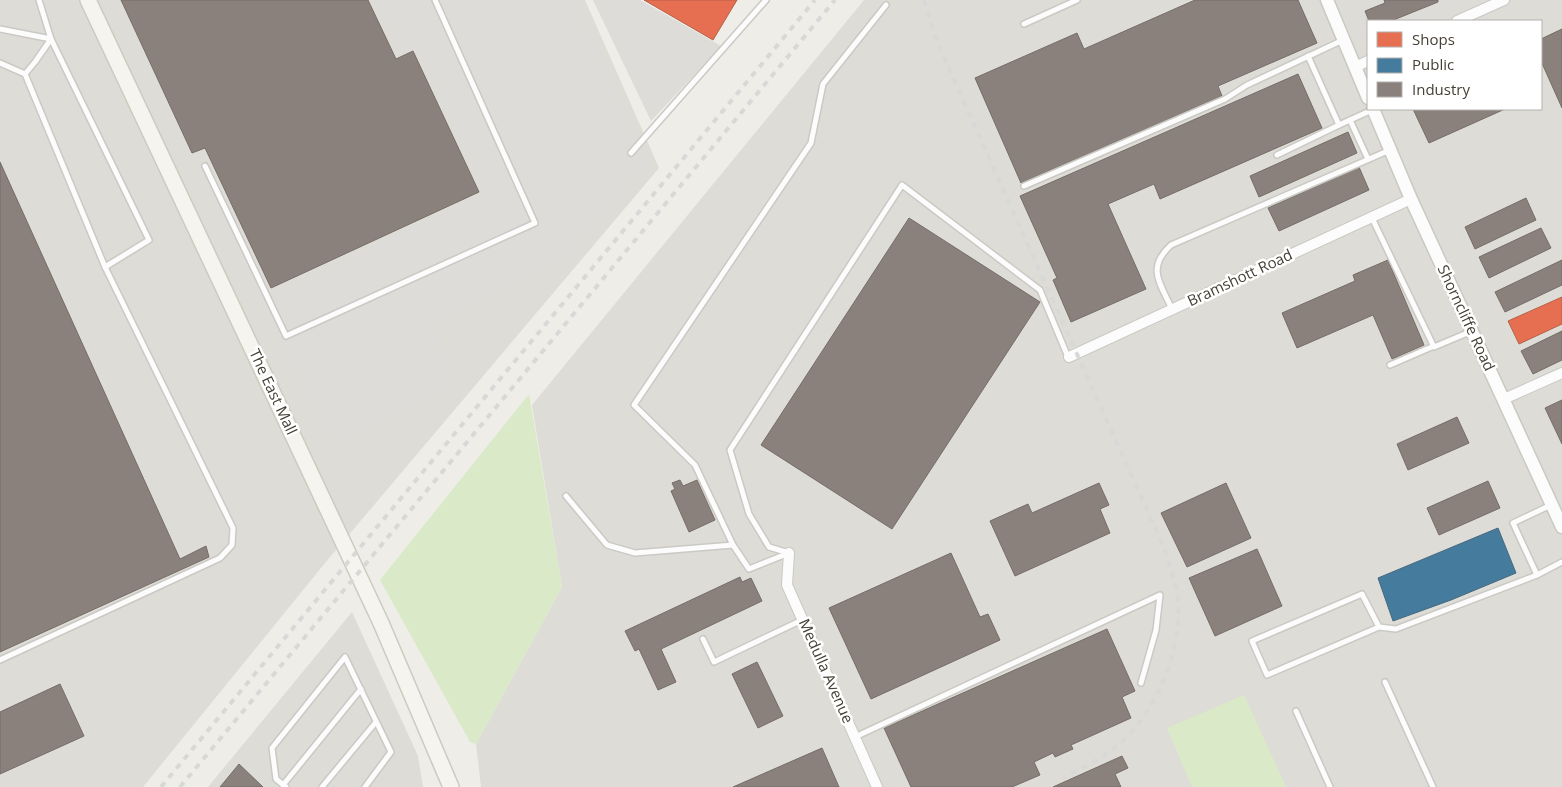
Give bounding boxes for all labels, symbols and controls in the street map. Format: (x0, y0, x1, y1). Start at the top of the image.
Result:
legend (1367, 20, 1542, 110)
text: Shops (1412, 29, 1455, 49)
text: Public (1412, 54, 1454, 74)
text: Industry (1412, 79, 1470, 99)
street label: Bramshott Road (1184, 244, 1295, 310)
street label: Shorncliffe Road (1434, 261, 1500, 374)
street label: The East Mall (245, 346, 302, 438)
street label: Medulla Avenue (795, 615, 859, 726)

